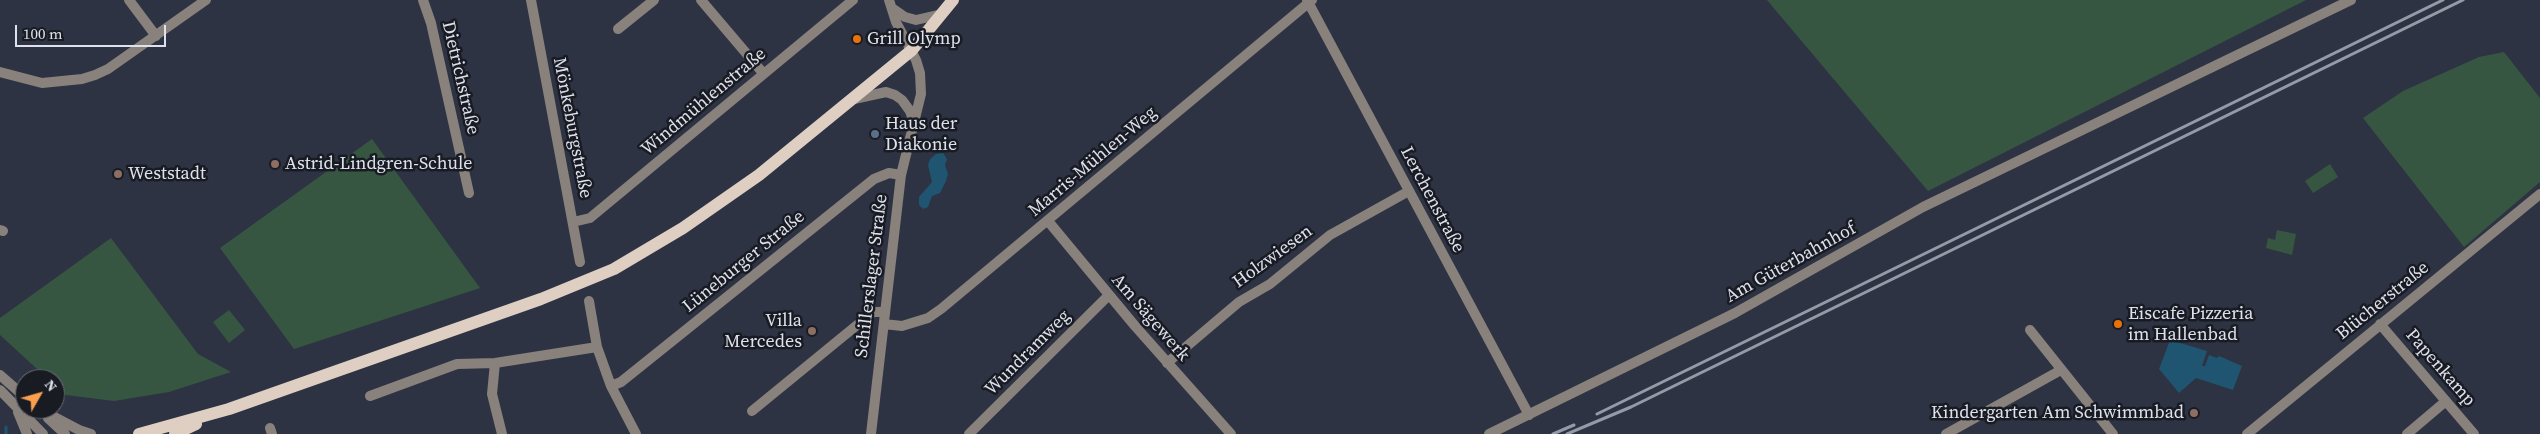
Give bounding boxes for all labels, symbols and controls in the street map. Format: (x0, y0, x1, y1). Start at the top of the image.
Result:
scale bar (18, 15, 169, 47)
street label: Dietrichstraße (436, 19, 484, 137)
text: 100 m (23, 23, 63, 44)
place label: Grill Olymp (867, 28, 961, 50)
marker: Grill Olymp (851, 33, 863, 45)
street label: Windmühlenstraße (637, 43, 771, 161)
street label: Mönkeburgstraße (548, 56, 596, 200)
street label: Marris-Mühlen-Weg (1025, 102, 1161, 222)
place label: Haus der Diakonie (885, 113, 957, 156)
marker: Haus der Diakonie (869, 128, 881, 140)
street label: Lerchenstraße (1395, 143, 1469, 257)
place label: Astrid-Lindgren-Schule (285, 153, 472, 175)
marker: Astrid-Lindgren-Schule (269, 158, 281, 170)
place label: Weststadt (128, 163, 206, 185)
marker: Weststadt (112, 168, 124, 180)
street label: Schillerslager Straße (851, 193, 893, 359)
street label: Lüneburger Straße (679, 206, 809, 318)
street label: Am Güterbahnhof (1722, 218, 1860, 308)
street label: Holzwiesen (1229, 221, 1317, 293)
street label: Blücherstraße (2332, 257, 2434, 345)
street label: Am Sägewerk (1106, 270, 1194, 366)
place label: Eiscafe Pizzeria im Hallenbad (2128, 303, 2253, 346)
street label: Wundramweg (981, 306, 1075, 400)
place label: Villa Mercedes (724, 310, 802, 352)
marker: Eiscafe Pizzeria im Hallenbad (2112, 318, 2124, 330)
marker: Villa Mercedes (806, 325, 818, 337)
street label: Papenkamp (2401, 325, 2479, 411)
north arrow (15, 369, 65, 419)
text: N (40, 375, 62, 396)
place label: Kindergarten Am Schwimmbad (1931, 402, 2184, 424)
marker: Kindergarten Am Schwimmbad (2188, 407, 2200, 419)

